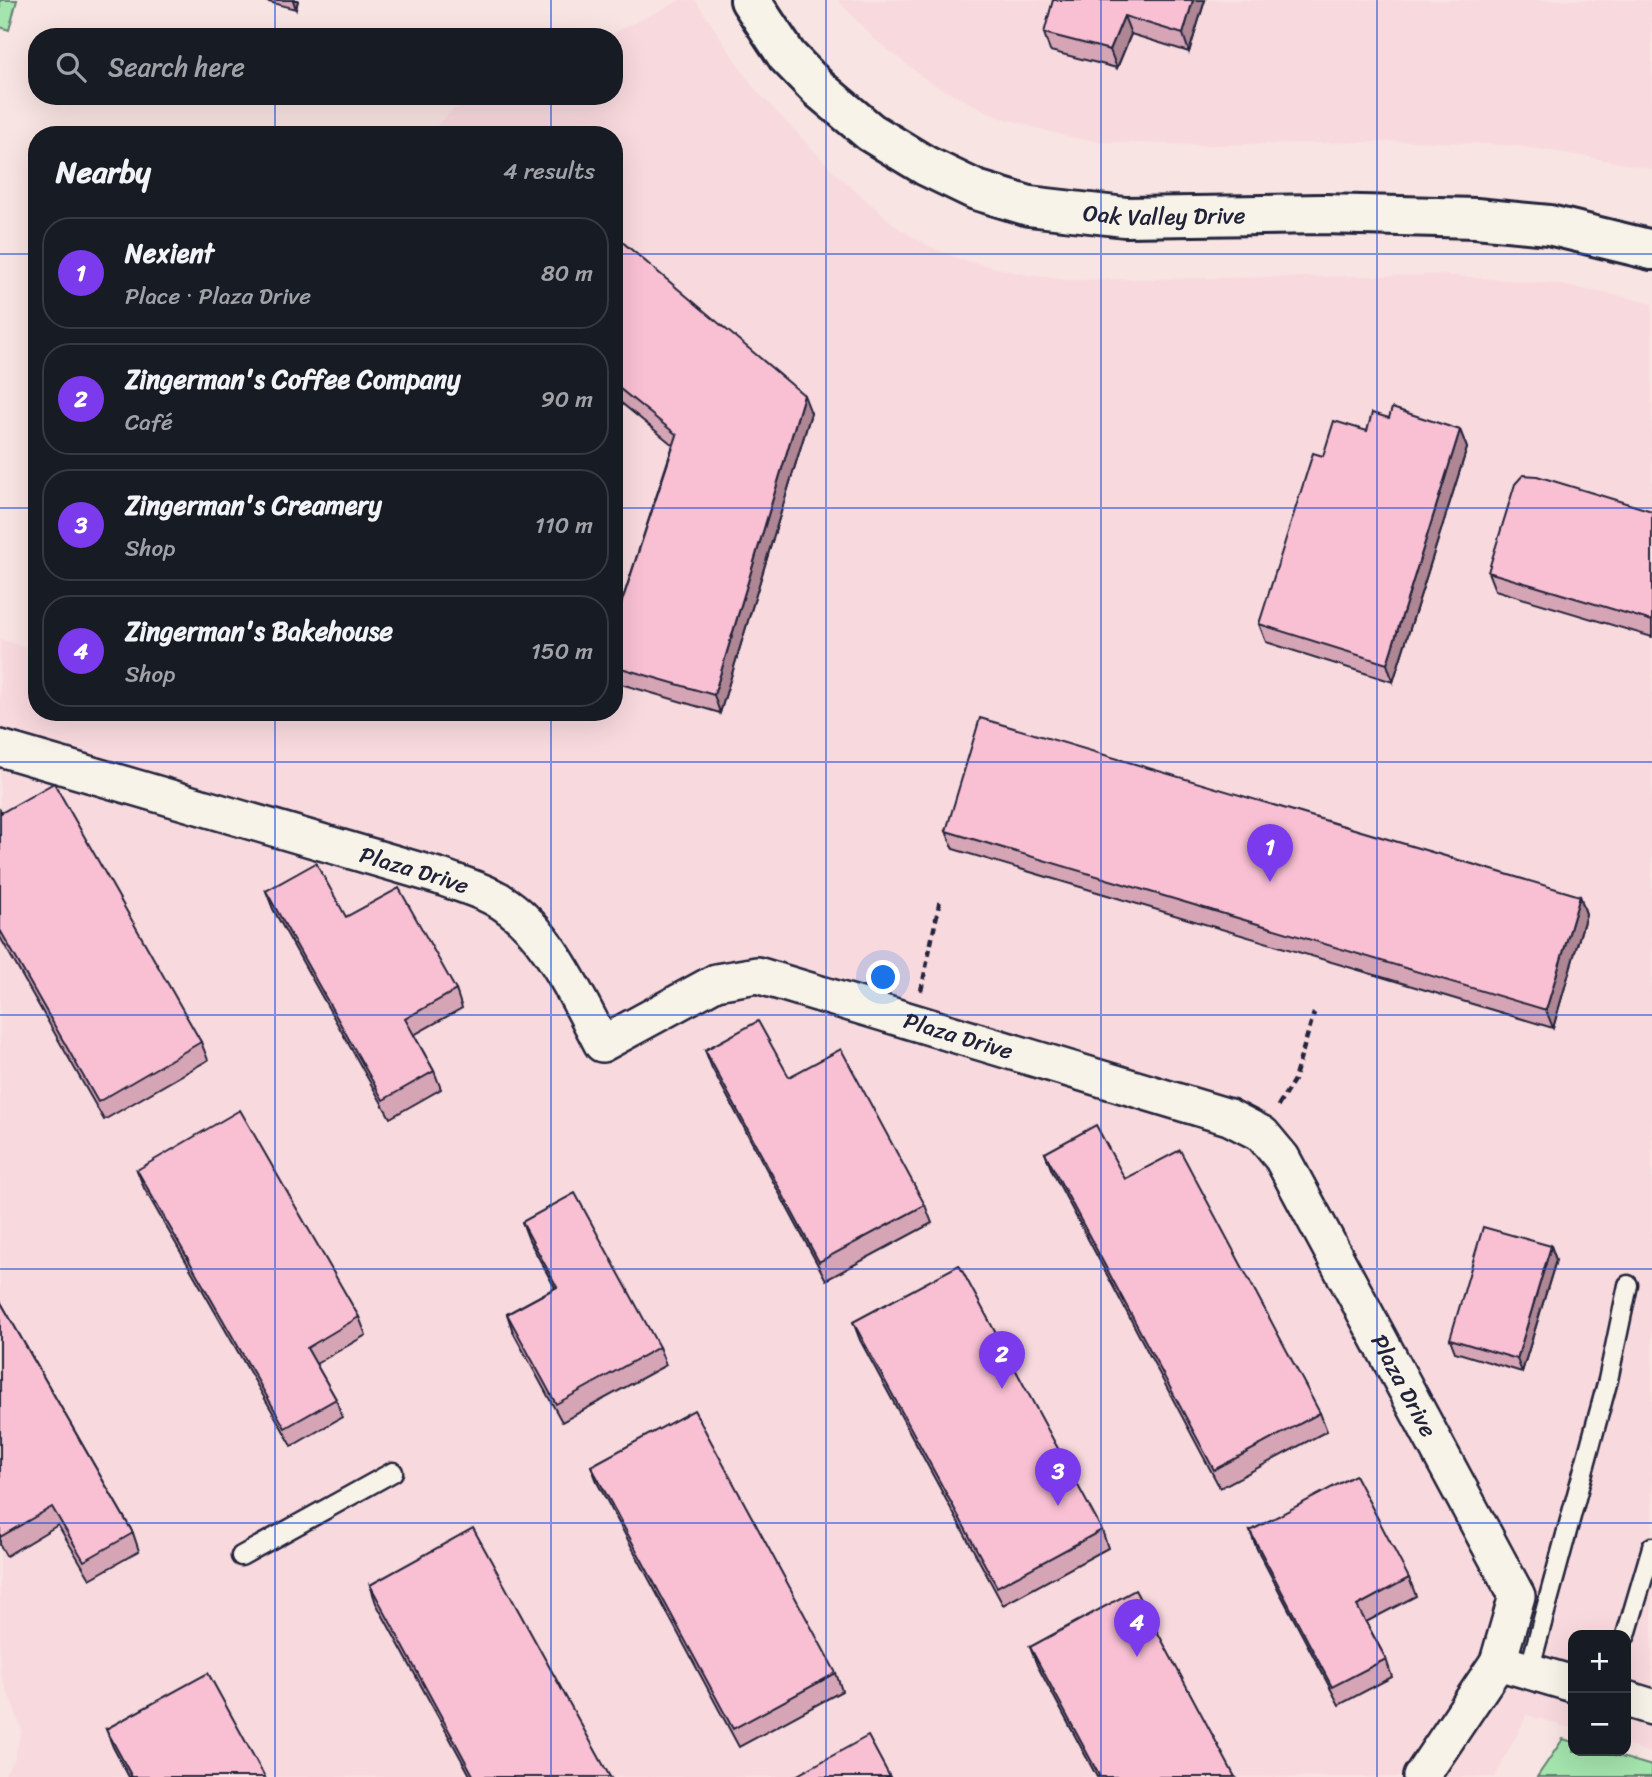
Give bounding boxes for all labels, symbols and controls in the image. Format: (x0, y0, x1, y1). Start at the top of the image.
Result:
search box (28, 28, 623, 105)
text: Search here (108, 44, 245, 90)
icon: search (52, 48, 90, 86)
text: Nearby (56, 145, 151, 199)
text: 4 results (503, 151, 595, 192)
street label: Oak Valley Drive (1081, 192, 1246, 238)
text: Nexient (125, 230, 214, 276)
text: 1 (76, 253, 86, 294)
text: 80 m (541, 253, 593, 294)
text: Place · Plaza Drive (125, 276, 311, 317)
text: Zingerman's Coffee Company (125, 356, 461, 402)
text: 2 (74, 379, 88, 420)
text: 90 m (541, 379, 593, 420)
text: Café (125, 402, 173, 443)
text: Zingerman's Creamery (125, 482, 382, 528)
text: 3 (75, 505, 87, 546)
text: 110 m (535, 505, 593, 546)
text: Shop (125, 528, 175, 569)
text: Zingerman's Bakehouse (125, 608, 393, 654)
text: 4 (74, 631, 88, 672)
text: 150 m (531, 631, 593, 672)
text: Shop (125, 654, 175, 695)
pin: 1 (1247, 824, 1293, 882)
street label: Plaza Drive (355, 834, 475, 906)
your location (866, 960, 900, 994)
street label: Plaza Drive (899, 1000, 1019, 1072)
street label: Plaza Drive (1359, 1326, 1449, 1445)
pin: 2 (979, 1331, 1025, 1389)
pin: 3 (1035, 1448, 1081, 1506)
pin: 4 (1114, 1599, 1160, 1657)
map controls (1568, 1630, 1631, 1756)
button: + (1568, 1630, 1631, 1693)
button: − (1568, 1693, 1631, 1756)

